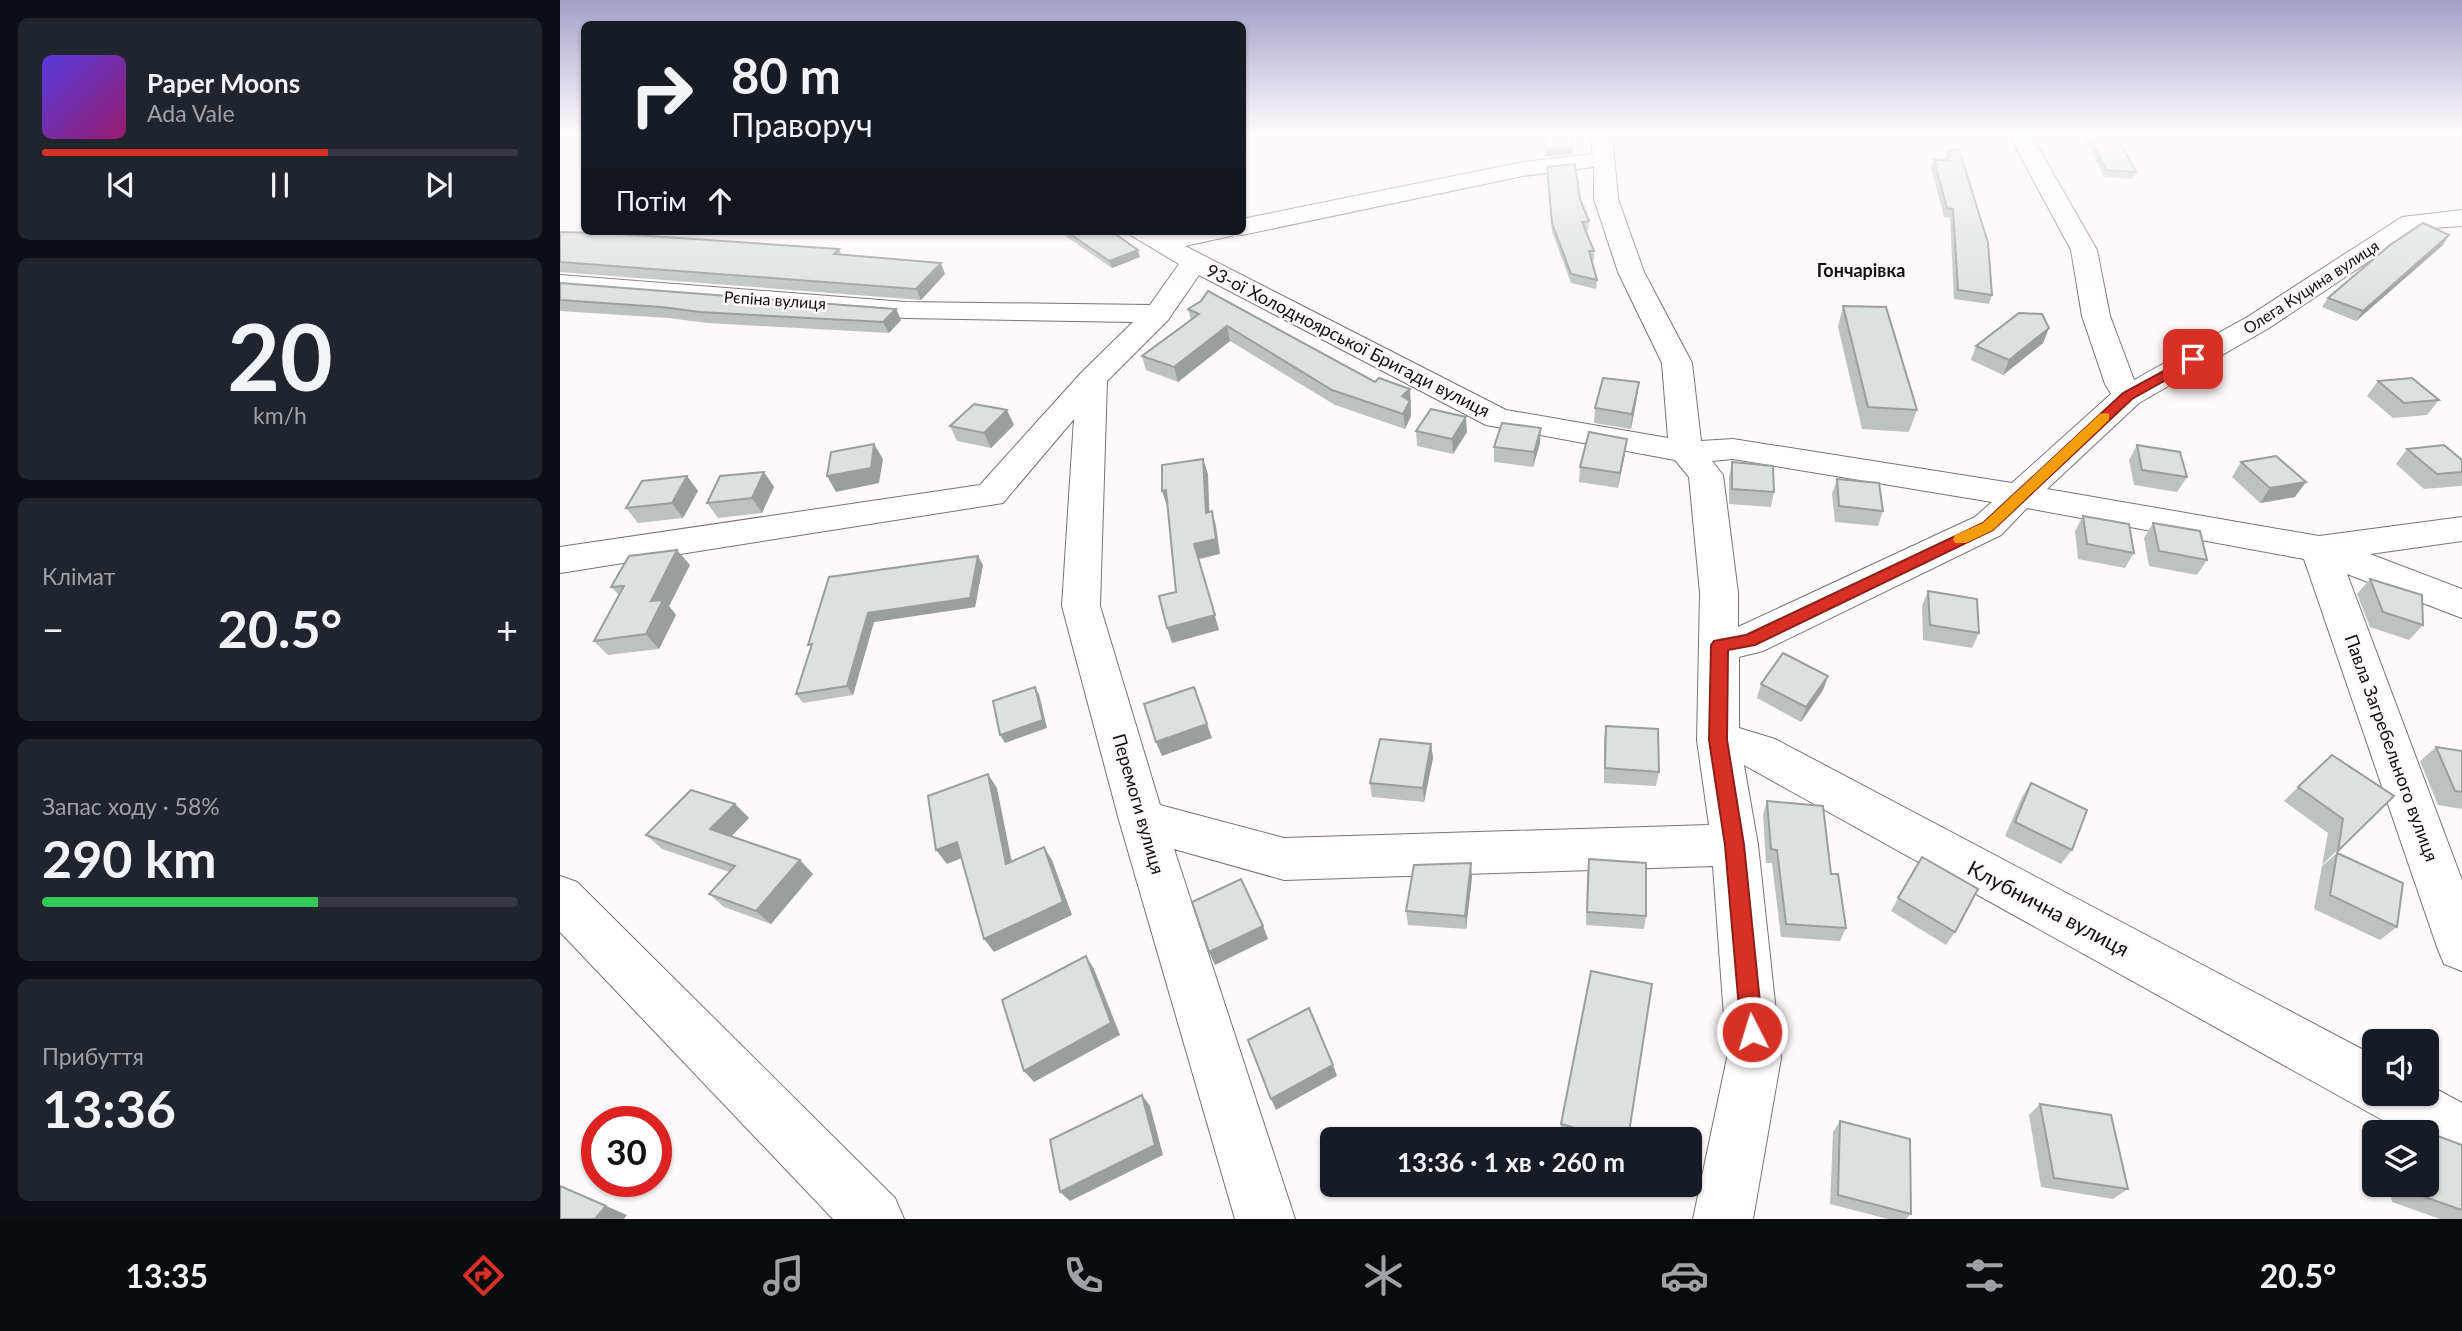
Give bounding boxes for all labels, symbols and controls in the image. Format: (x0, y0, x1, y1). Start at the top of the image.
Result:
text: 80 m (731, 46, 841, 104)
icon: right (616, 49, 707, 140)
text: Paper Moons (147, 67, 300, 99)
text: Ada Vale (147, 99, 235, 127)
text: Праворуч (731, 105, 873, 144)
icon: previous (102, 166, 140, 204)
icon: pause (261, 166, 299, 204)
icon: next (420, 166, 458, 204)
icon: ahead (701, 182, 739, 220)
text: Потім (616, 185, 687, 217)
street label: Олега Куцина вулиця (2239, 236, 2382, 338)
street label: 93-ої Холодноярської Бригади вулиця (1203, 259, 1494, 421)
district label: Гончарівка (1817, 259, 1905, 281)
street label: Рєпіна вулиця (723, 286, 827, 313)
text: 20 (227, 301, 333, 410)
pin (2163, 329, 2223, 389)
icon: arrive (2174, 340, 2212, 378)
text: km/h (253, 401, 307, 429)
text: Клімат (42, 562, 115, 590)
text: 20.5° (218, 597, 342, 659)
text: − (42, 606, 64, 652)
text: + (496, 606, 518, 652)
street label: Павла Загребельного вулиця (2341, 631, 2443, 864)
street label: Перемоги вулиця (1108, 731, 1170, 877)
text: Запас ходу · 58% (42, 792, 220, 820)
text: 290 km (42, 827, 216, 889)
street label: Клубнична вулиця (1964, 855, 2134, 961)
position arrow (1715, 995, 1789, 1069)
map controls (2362, 1029, 2439, 1197)
button: sound (2362, 1029, 2439, 1106)
text: Прибуття (42, 1042, 144, 1070)
text: 13:36 (42, 1077, 176, 1139)
speed limit sign: 30 (581, 1106, 672, 1197)
button: layers (2362, 1120, 2439, 1197)
text: 13:36 · 1 хв · 260 m (1397, 1146, 1625, 1178)
icon: directions (459, 1251, 508, 1300)
icon: music (759, 1251, 808, 1300)
icon: phone (1059, 1251, 1108, 1300)
icon: climate (1359, 1251, 1408, 1300)
icon: car (1660, 1251, 1709, 1300)
icon: filters (1960, 1251, 2009, 1300)
text: 13:35 (126, 1256, 208, 1295)
text: 20.5° (2260, 1256, 2336, 1295)

